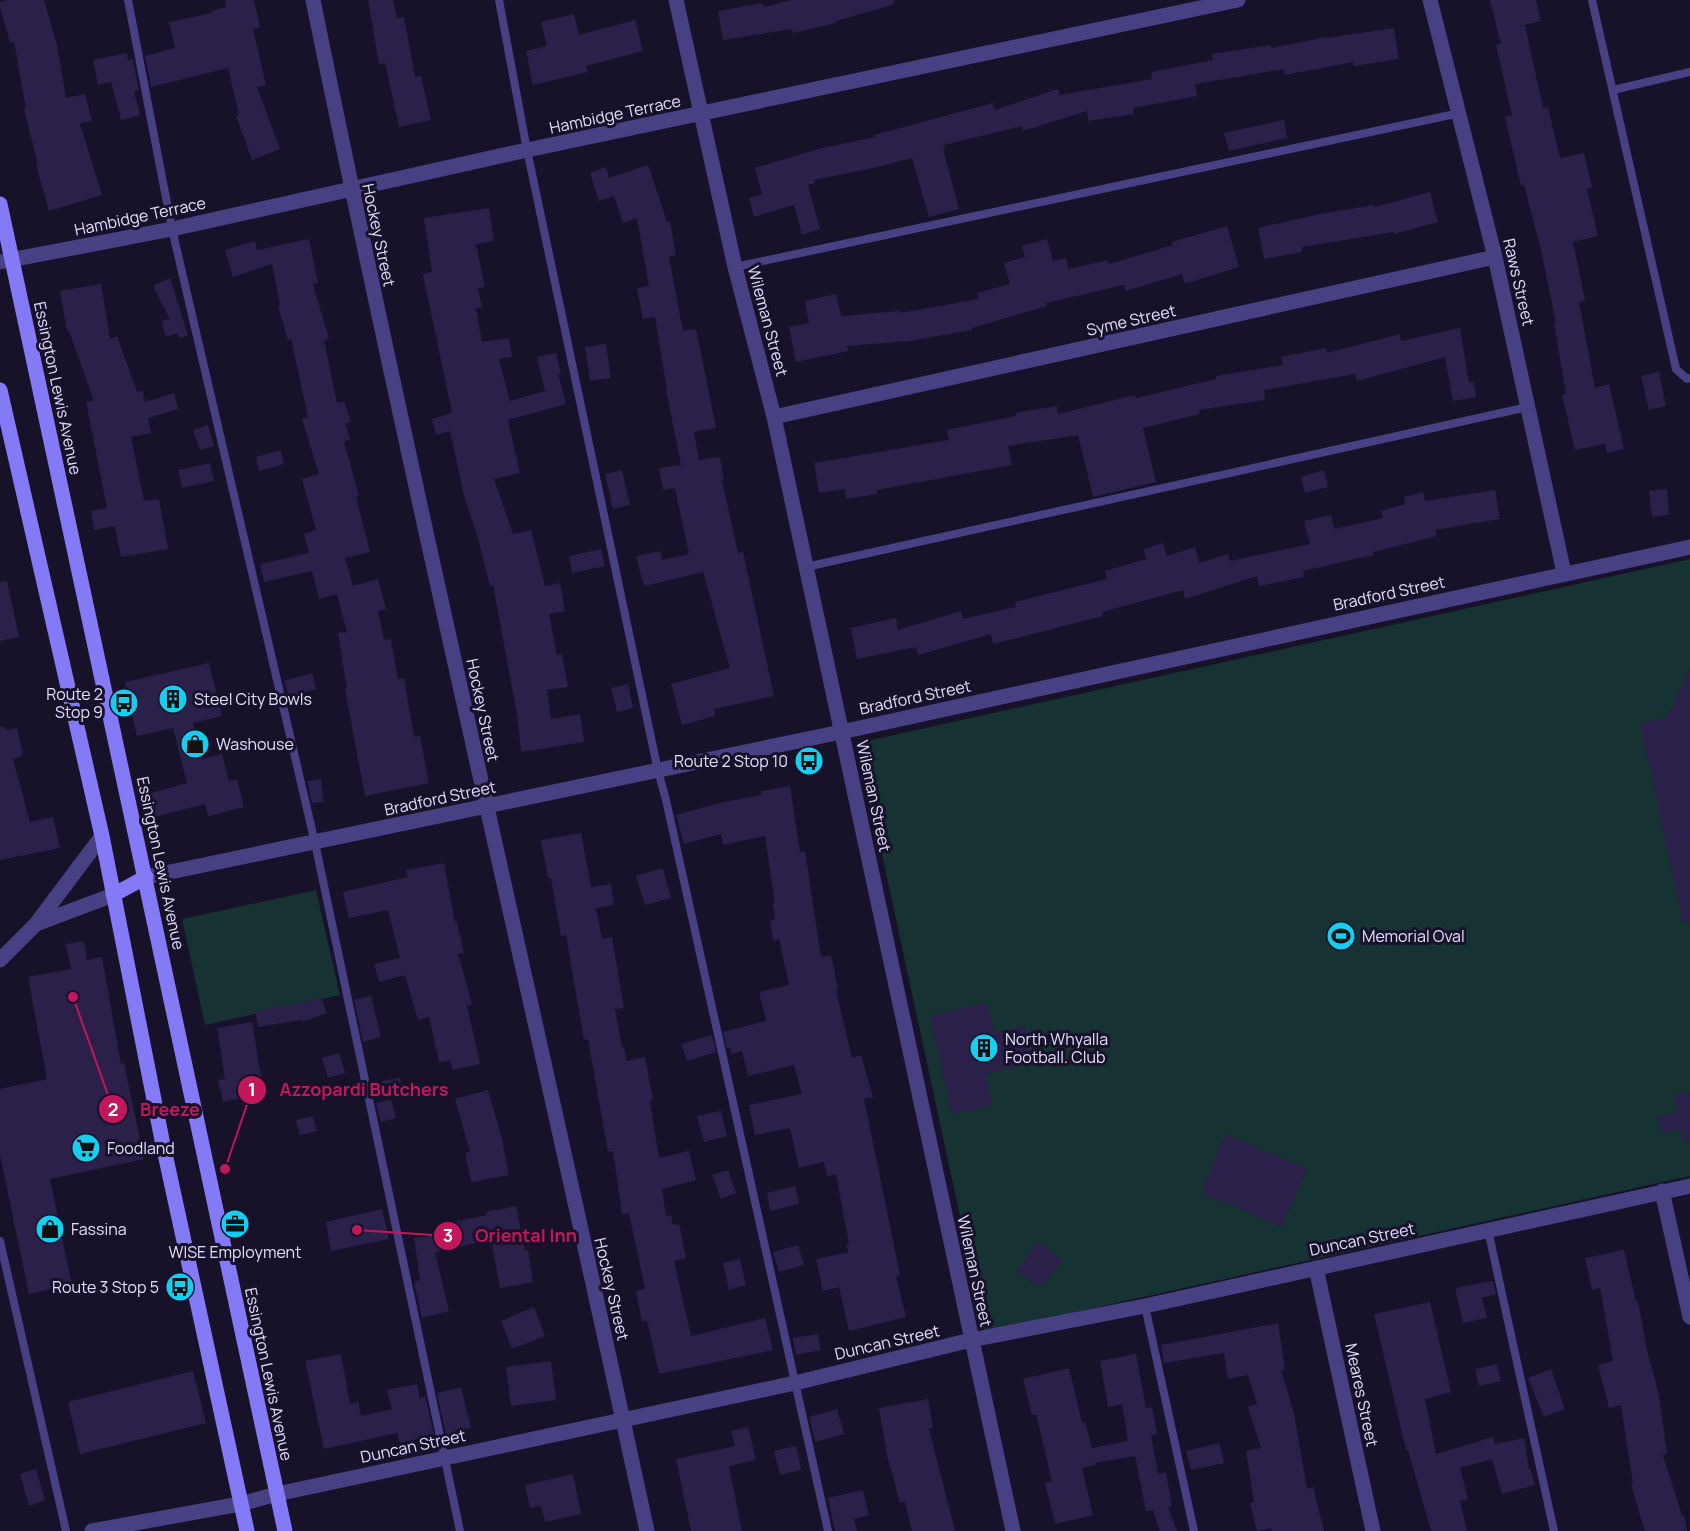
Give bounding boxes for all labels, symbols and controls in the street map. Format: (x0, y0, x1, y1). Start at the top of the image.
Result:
street label: Hambidge Terrace (547, 89, 683, 139)
street label: Hockey Street (357, 181, 401, 289)
street label: Hambidge Terrace (72, 191, 208, 241)
street label: Raws Street (1498, 236, 1540, 328)
street label: Wileman Street (743, 263, 793, 379)
street label: Essington Lewis Avenue (29, 299, 87, 477)
street label: Syme Street (1084, 299, 1178, 341)
street label: Bradford Street (1331, 570, 1447, 616)
street label: Hockey Street (461, 656, 505, 764)
street label: Bradford Street (857, 674, 973, 720)
place label: Route 2 Stop 9 (46, 683, 103, 723)
building icon: Steel City Bowls (157, 683, 189, 715)
bus stop icon: Route 2 Stop 9 (108, 687, 140, 719)
place label: Steel City Bowls (194, 688, 312, 710)
shop icon: Washouse (179, 728, 211, 760)
place label: Washouse (216, 733, 294, 755)
street label: Wileman Street (851, 738, 897, 854)
bus stop icon: Route 2 Stop 10 (793, 745, 825, 777)
place label: Route 2 Stop 10 (674, 750, 788, 772)
street label: Essington Lewis Avenue (132, 774, 190, 952)
street label: Bradford Street (382, 775, 498, 821)
sports icon: Memorial Oval (1325, 920, 1357, 952)
place label: Memorial Oval (1362, 925, 1465, 947)
place label: North Whyalla Football. Club (1005, 1028, 1108, 1068)
building icon: North Whyalla Football. Club (968, 1032, 1000, 1064)
callout: Azzopardi Butchers (237, 1072, 460, 1108)
text: 1 (248, 1077, 256, 1101)
text: Azzopardi Butchers (280, 1077, 449, 1101)
callout: Breeze (98, 1091, 212, 1127)
text: 2 (108, 1097, 118, 1121)
text: Breeze (140, 1097, 200, 1121)
supermarket icon: Foodland (70, 1132, 102, 1164)
place label: Foodland (107, 1137, 175, 1159)
office icon: WISE Employment (219, 1208, 251, 1240)
shop icon: Fassina (34, 1213, 66, 1245)
street label: Wileman Street (952, 1213, 998, 1329)
street label: Duncan Street (1307, 1217, 1417, 1261)
place label: Fassina (71, 1218, 127, 1240)
callout: Oriental Inn (433, 1218, 589, 1254)
text: 3 (443, 1223, 453, 1247)
text: Oriental Inn (475, 1223, 577, 1247)
street label: Hockey Street (589, 1235, 635, 1343)
place label: WISE Employment (169, 1241, 301, 1263)
bus stop icon: Route 3 Stop 5 (164, 1271, 196, 1303)
place label: Route 3 Stop 5 (52, 1276, 159, 1298)
street label: Essington Lewis Avenue (240, 1285, 298, 1463)
street label: Duncan Street (832, 1319, 942, 1365)
street label: Meares Street (1340, 1341, 1384, 1449)
street label: Duncan Street (358, 1424, 468, 1468)

